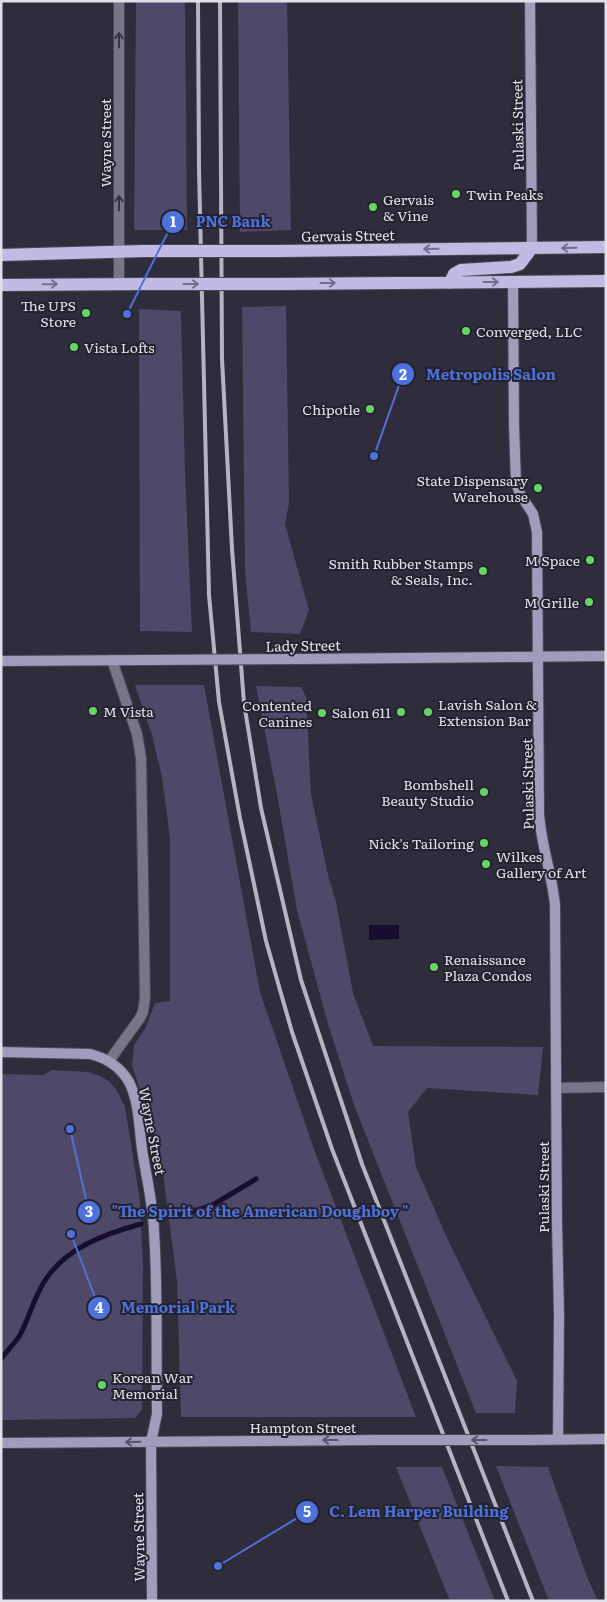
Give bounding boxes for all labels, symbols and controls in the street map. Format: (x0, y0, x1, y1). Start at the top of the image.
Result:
one-way arrow (114, 32, 124, 48)
street label: Pulaski Street (506, 79, 528, 171)
street label: Wayne Street (95, 98, 115, 188)
place label: Twin Peaks (466, 184, 543, 204)
marker: Twin Peaks (450, 188, 462, 200)
place label: Gervais & Vine (383, 189, 434, 225)
one-way arrow (114, 195, 124, 211)
marker: Gervais & Vine (367, 201, 379, 213)
callout: PNC Bank (161, 207, 281, 237)
text: 1 (170, 209, 176, 232)
text: PNC Bank (195, 209, 272, 232)
street label: Gervais Street (301, 224, 395, 246)
one-way arrow (561, 243, 578, 253)
one-way arrow (423, 244, 440, 254)
one-way arrow (482, 277, 499, 287)
one-way arrow (320, 278, 336, 288)
one-way arrow (42, 279, 58, 289)
one-way arrow (183, 279, 199, 289)
place label: The UPS Store (21, 295, 76, 331)
marker: The UPS Store (80, 307, 92, 319)
place label: Converged, LLC (476, 321, 583, 341)
marker: Converged, LLC (460, 325, 472, 337)
place label: Vista Lofts (84, 337, 155, 357)
marker: Vista Lofts (68, 341, 80, 353)
callout: Metropolis Salon (391, 359, 565, 389)
text: 2 (399, 362, 407, 385)
text: Metropolis Salon (426, 362, 556, 385)
place label: Chipotle (302, 399, 360, 419)
marker: Chipotle (364, 403, 376, 415)
place label: State Dispensary Warehouse (416, 470, 529, 506)
marker: State Dispensary Warehouse (532, 482, 544, 494)
place label: M Space (525, 550, 580, 570)
place label: Smith Rubber Stamps & Seals, Inc. (328, 553, 473, 589)
marker: M Space (584, 554, 596, 566)
marker: Smith Rubber Stamps & Seals, Inc. (477, 565, 489, 577)
place label: M Grille (524, 592, 579, 612)
marker: M Grille (583, 596, 595, 608)
street label: Lady Street (265, 634, 341, 656)
place label: Lavish Salon & Extension Bar (438, 694, 537, 730)
place label: Contented Canines (242, 695, 312, 731)
place label: M Vista (103, 701, 154, 721)
place label: Salon 611 (332, 702, 391, 722)
marker: M Vista (87, 705, 99, 717)
marker: Salon 611 (395, 706, 407, 718)
marker: Lavish Salon & Extension Bar (422, 706, 434, 718)
marker: Contented Canines (316, 707, 328, 719)
street label: Pulaski Street (516, 738, 538, 830)
place label: Bombshell Beauty Studio (381, 774, 474, 810)
marker: Bombshell Beauty Studio (478, 786, 490, 798)
place label: Nick's Tailoring (368, 833, 474, 853)
marker: Nick's Tailoring (478, 837, 490, 849)
place label: Wilkes Gallery of Art (496, 846, 587, 882)
marker: Wilkes Gallery of Art (480, 858, 492, 870)
place label: Renaissance Plaza Condos (444, 949, 532, 985)
marker: Renaissance Plaza Condos (428, 961, 440, 973)
street label: Wayne Street (135, 1085, 171, 1177)
street label: Pulaski Street (533, 1141, 553, 1233)
callout: "The Spirit of the American Doughboy " (77, 1197, 419, 1227)
text: 3 (85, 1199, 93, 1222)
text: "The Spirit of the American Doughboy " (111, 1199, 409, 1222)
callout: Memorial Park (86, 1293, 245, 1323)
text: 4 (94, 1295, 104, 1318)
text: Memorial Park (121, 1295, 236, 1318)
place label: Korean War Memorial (112, 1367, 193, 1403)
marker: Korean War Memorial (96, 1379, 108, 1391)
street label: Hampton Street (250, 1417, 357, 1437)
one-way arrow (322, 1435, 338, 1445)
one-way arrow (471, 1435, 488, 1445)
one-way arrow (125, 1437, 141, 1447)
street label: Wayne Street (127, 1492, 149, 1582)
callout: C. Lem Harper Building (294, 1497, 519, 1527)
text: 5 (303, 1499, 311, 1522)
text: C. Lem Harper Building (329, 1499, 510, 1522)

